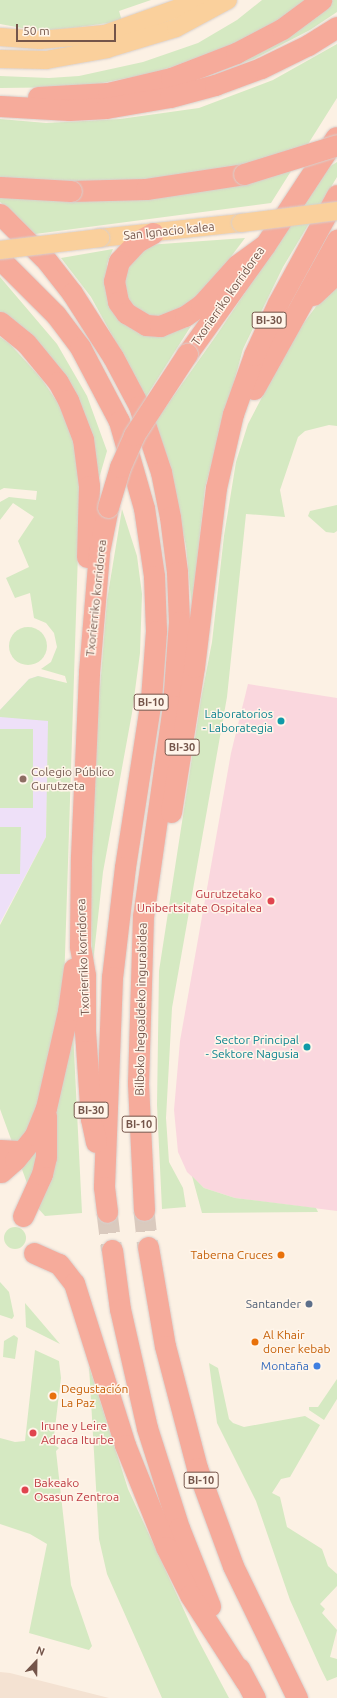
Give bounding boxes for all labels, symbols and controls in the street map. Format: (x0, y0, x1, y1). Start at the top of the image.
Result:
scale bar (18, 16, 118, 42)
text: 50 m (23, 24, 50, 37)
street label: San Ignacio kalea (123, 219, 215, 243)
street label: Txorierriko korridorea (188, 244, 268, 348)
road number: BI-30 (251, 311, 287, 329)
street label: Txorierriko korridorea (83, 539, 109, 657)
road number: BI-10 (133, 693, 169, 711)
place label: Laboratorios - Laborategia (202, 707, 273, 735)
marker: Laboratorios - Laborategia (276, 716, 286, 726)
road number: BI-30 (164, 738, 200, 756)
place label: Colegio Público Gurutzeta (31, 765, 114, 793)
marker: Colegio Público Gurutzeta (18, 774, 28, 784)
place label: Gurutzetako Unibertsitate Ospitalea (137, 887, 262, 915)
marker: Gurutzetako Unibertsitate Ospitalea (265, 895, 277, 907)
street label: Txorierriko korridorea (74, 898, 92, 1016)
street label: Bilboko hegoaldeko ingurabidea (132, 922, 150, 1096)
place label: Sector Principal - Sektore Nagusia (205, 1033, 299, 1061)
marker: Sector Principal - Sektore Nagusia (302, 1042, 312, 1052)
road number: BI-30 (73, 1101, 109, 1119)
road number: BI-10 (121, 1115, 157, 1133)
place label: Taberna Cruces (191, 1248, 273, 1262)
marker: Taberna Cruces (276, 1250, 286, 1260)
place label: Santander (246, 1297, 301, 1311)
marker: Santander (304, 1299, 314, 1309)
place label: Al Khair doner kebab (263, 1328, 330, 1356)
marker: Al Khair doner kebab (250, 1337, 260, 1347)
place label: Montaña (261, 1359, 309, 1373)
marker: Montaña (312, 1361, 322, 1371)
place label: Degustación La Paz (61, 1382, 128, 1410)
marker: Degustación La Paz (48, 1391, 58, 1401)
place label: Irune y Leire Adraca Iturbe (41, 1419, 114, 1447)
marker: Irune y Leire Adraca Iturbe (28, 1428, 38, 1438)
road number: BI-10 (183, 1471, 219, 1489)
place label: Bakeako Osasun Zentroa (34, 1476, 119, 1504)
marker: Bakeako Osasun Zentroa (19, 1484, 31, 1496)
north arrow (16, 1642, 56, 1682)
text: N (34, 1644, 47, 1658)

